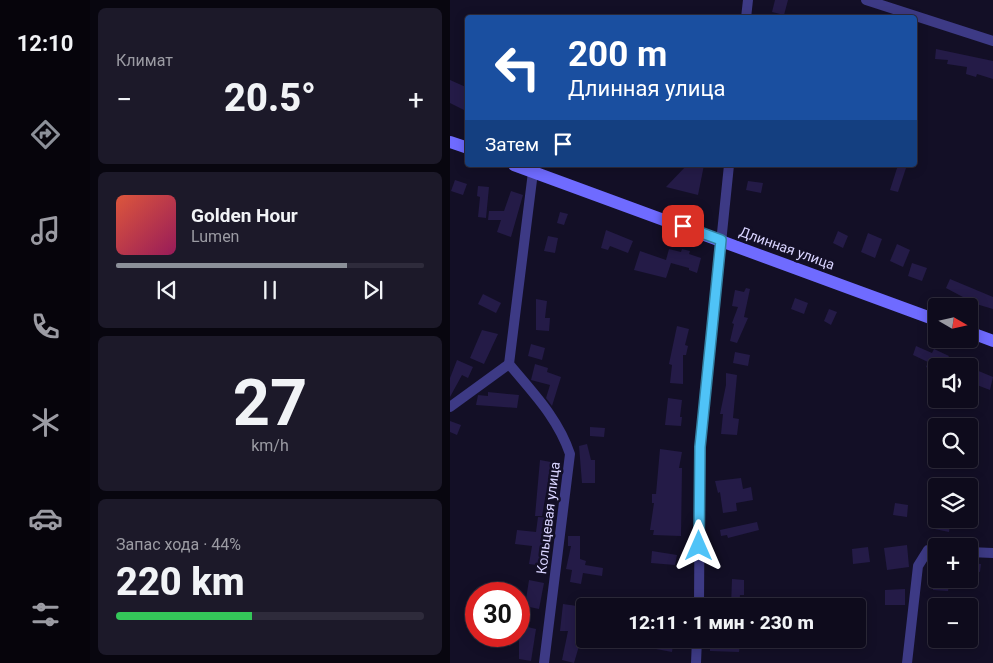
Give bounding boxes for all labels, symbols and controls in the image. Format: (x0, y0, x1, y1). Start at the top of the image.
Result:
text: 12:10 (17, 31, 73, 56)
text: 200 m (568, 34, 667, 75)
icon: left (485, 35, 550, 100)
text: Климат (116, 51, 173, 70)
text: 20.5° (224, 76, 316, 120)
text: Длинная улица (568, 76, 725, 101)
text: − (116, 83, 132, 116)
text: + (408, 83, 424, 116)
icon: directions (28, 117, 63, 152)
icon: arrive (549, 130, 577, 158)
text: Затем (485, 133, 539, 156)
text: Golden Hour (191, 204, 298, 227)
pin (662, 205, 704, 247)
icon: arrive (669, 212, 697, 240)
icon: music (28, 213, 63, 248)
street label: Длинная улица (737, 223, 837, 273)
text: Lumen (191, 227, 239, 246)
icon: previous (153, 276, 181, 304)
icon: pause (256, 276, 284, 304)
icon: next (359, 276, 387, 304)
north arrow (928, 298, 978, 348)
map controls (928, 298, 978, 648)
icon: phone (28, 309, 63, 344)
button: sound (928, 358, 978, 408)
text: 27 (233, 365, 307, 441)
icon: climate (28, 405, 63, 440)
button: search (928, 418, 978, 468)
text: km/h (251, 436, 289, 455)
street label: Кольцевая улица (533, 461, 563, 575)
button: layers (928, 478, 978, 528)
icon: car (28, 501, 63, 536)
position arrow (672, 519, 724, 571)
text: Запас хода · 44% (116, 535, 241, 554)
button: + (928, 538, 978, 588)
text: 220 km (116, 560, 245, 604)
speed limit sign: 30 (465, 582, 530, 647)
icon: filters (28, 597, 63, 632)
button: − (928, 598, 978, 648)
text: 12:11 · 1 мин · 230 m (628, 611, 814, 634)

